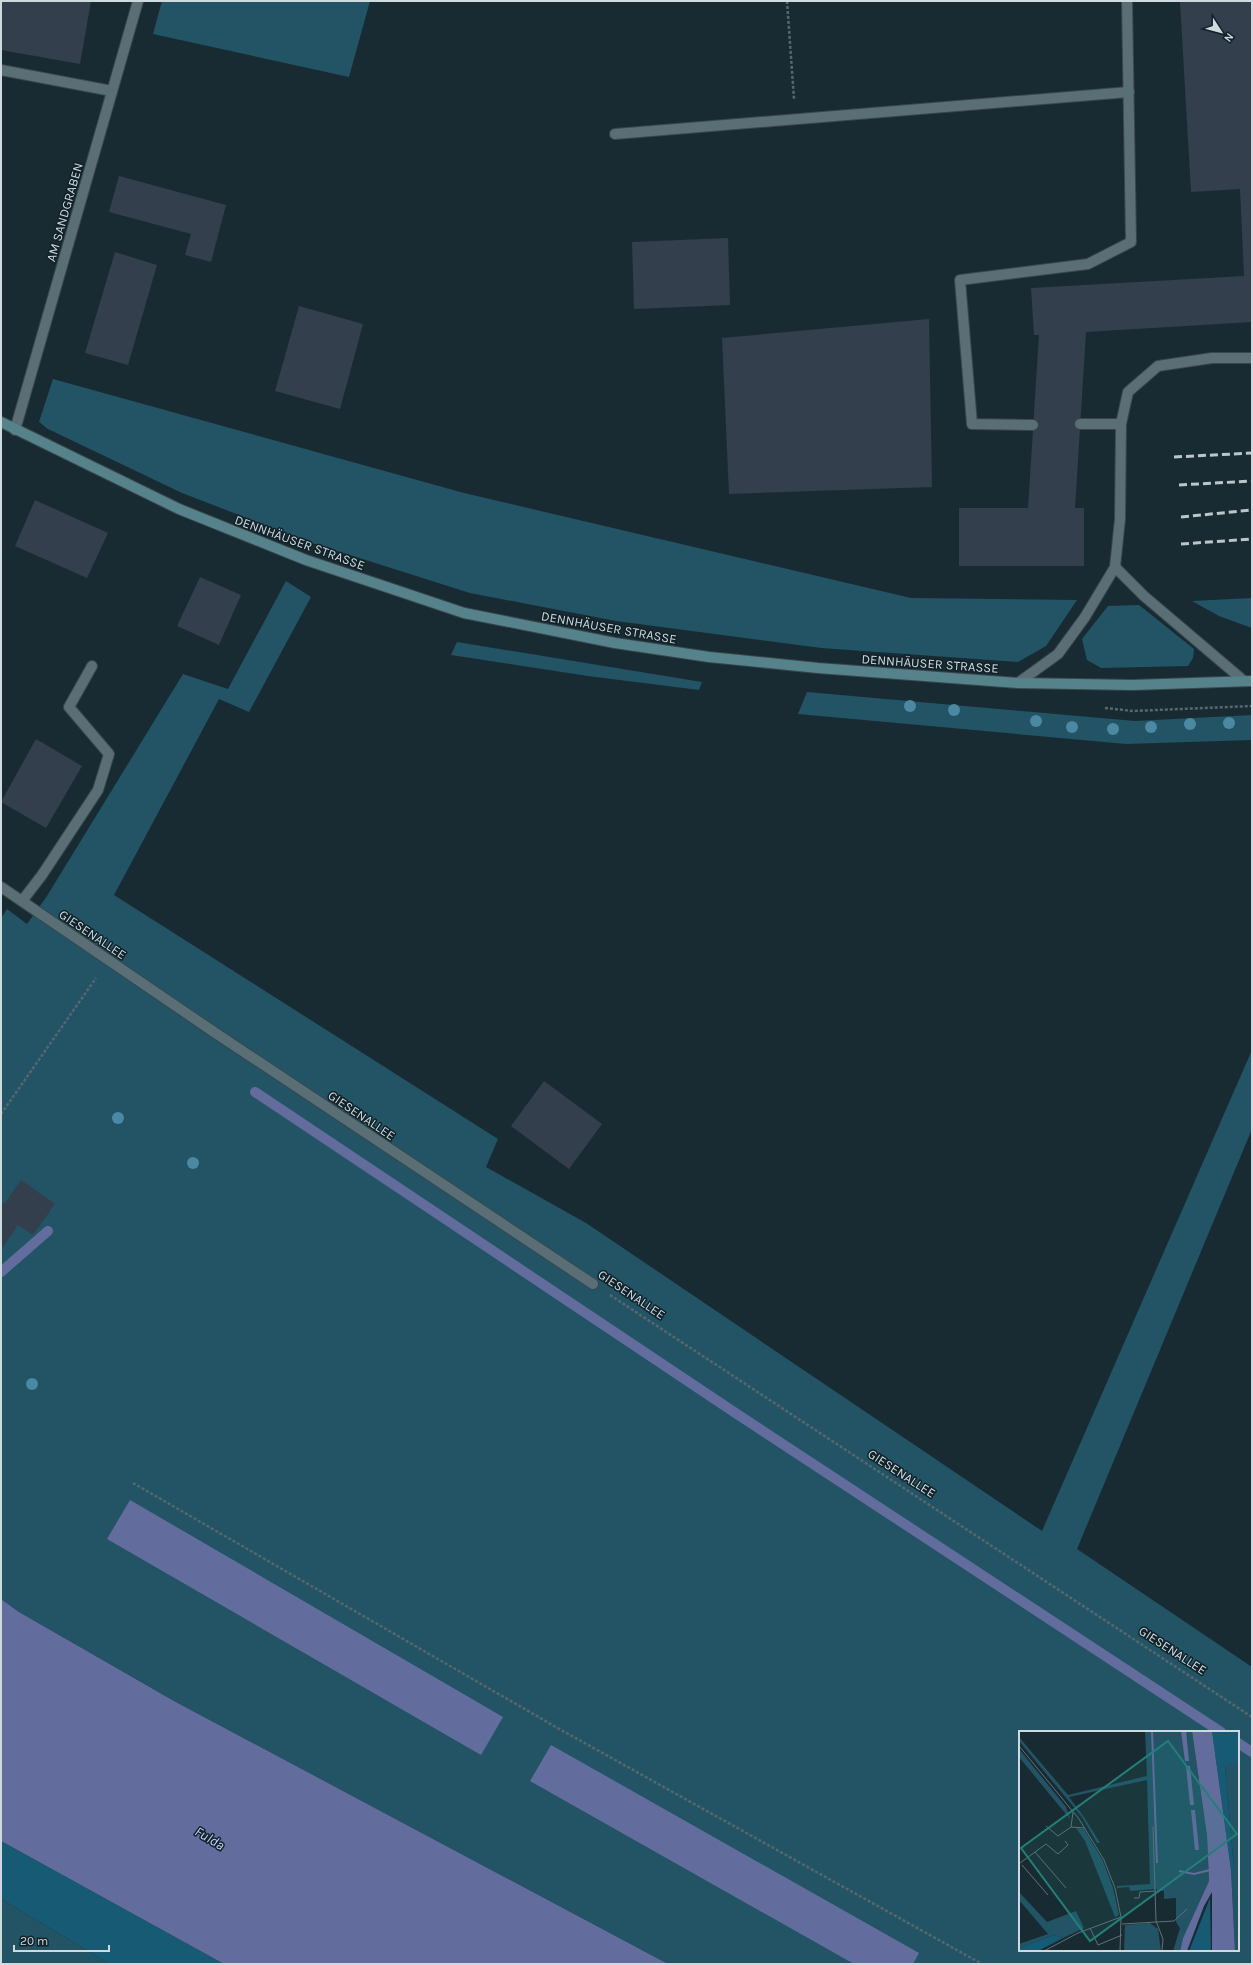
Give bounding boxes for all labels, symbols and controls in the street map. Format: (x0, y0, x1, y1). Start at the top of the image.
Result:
north arrow (1201, 12, 1241, 52)
text: N (1221, 31, 1236, 45)
street label: AM SANDGRABEN (43, 161, 86, 263)
street label: DENNHÄUSER STRASSE (233, 511, 367, 573)
street label: DENNHÄUSER STRASSE (540, 607, 678, 647)
street label: DENNHÄUSER STRASSE (861, 650, 999, 676)
street label: GIESENALLEE (56, 906, 129, 962)
street label: GIESENALLEE (325, 1087, 398, 1143)
street label: GIESENALLEE (595, 1266, 668, 1322)
street label: GIESENALLEE (865, 1446, 938, 1501)
street label: GIESENALLEE (1136, 1623, 1209, 1678)
inset map (1019, 1731, 1239, 1951)
water label: Fulda (192, 1823, 228, 1854)
scale bar (14, 1927, 109, 1953)
text: 20 m (20, 1934, 48, 1948)

